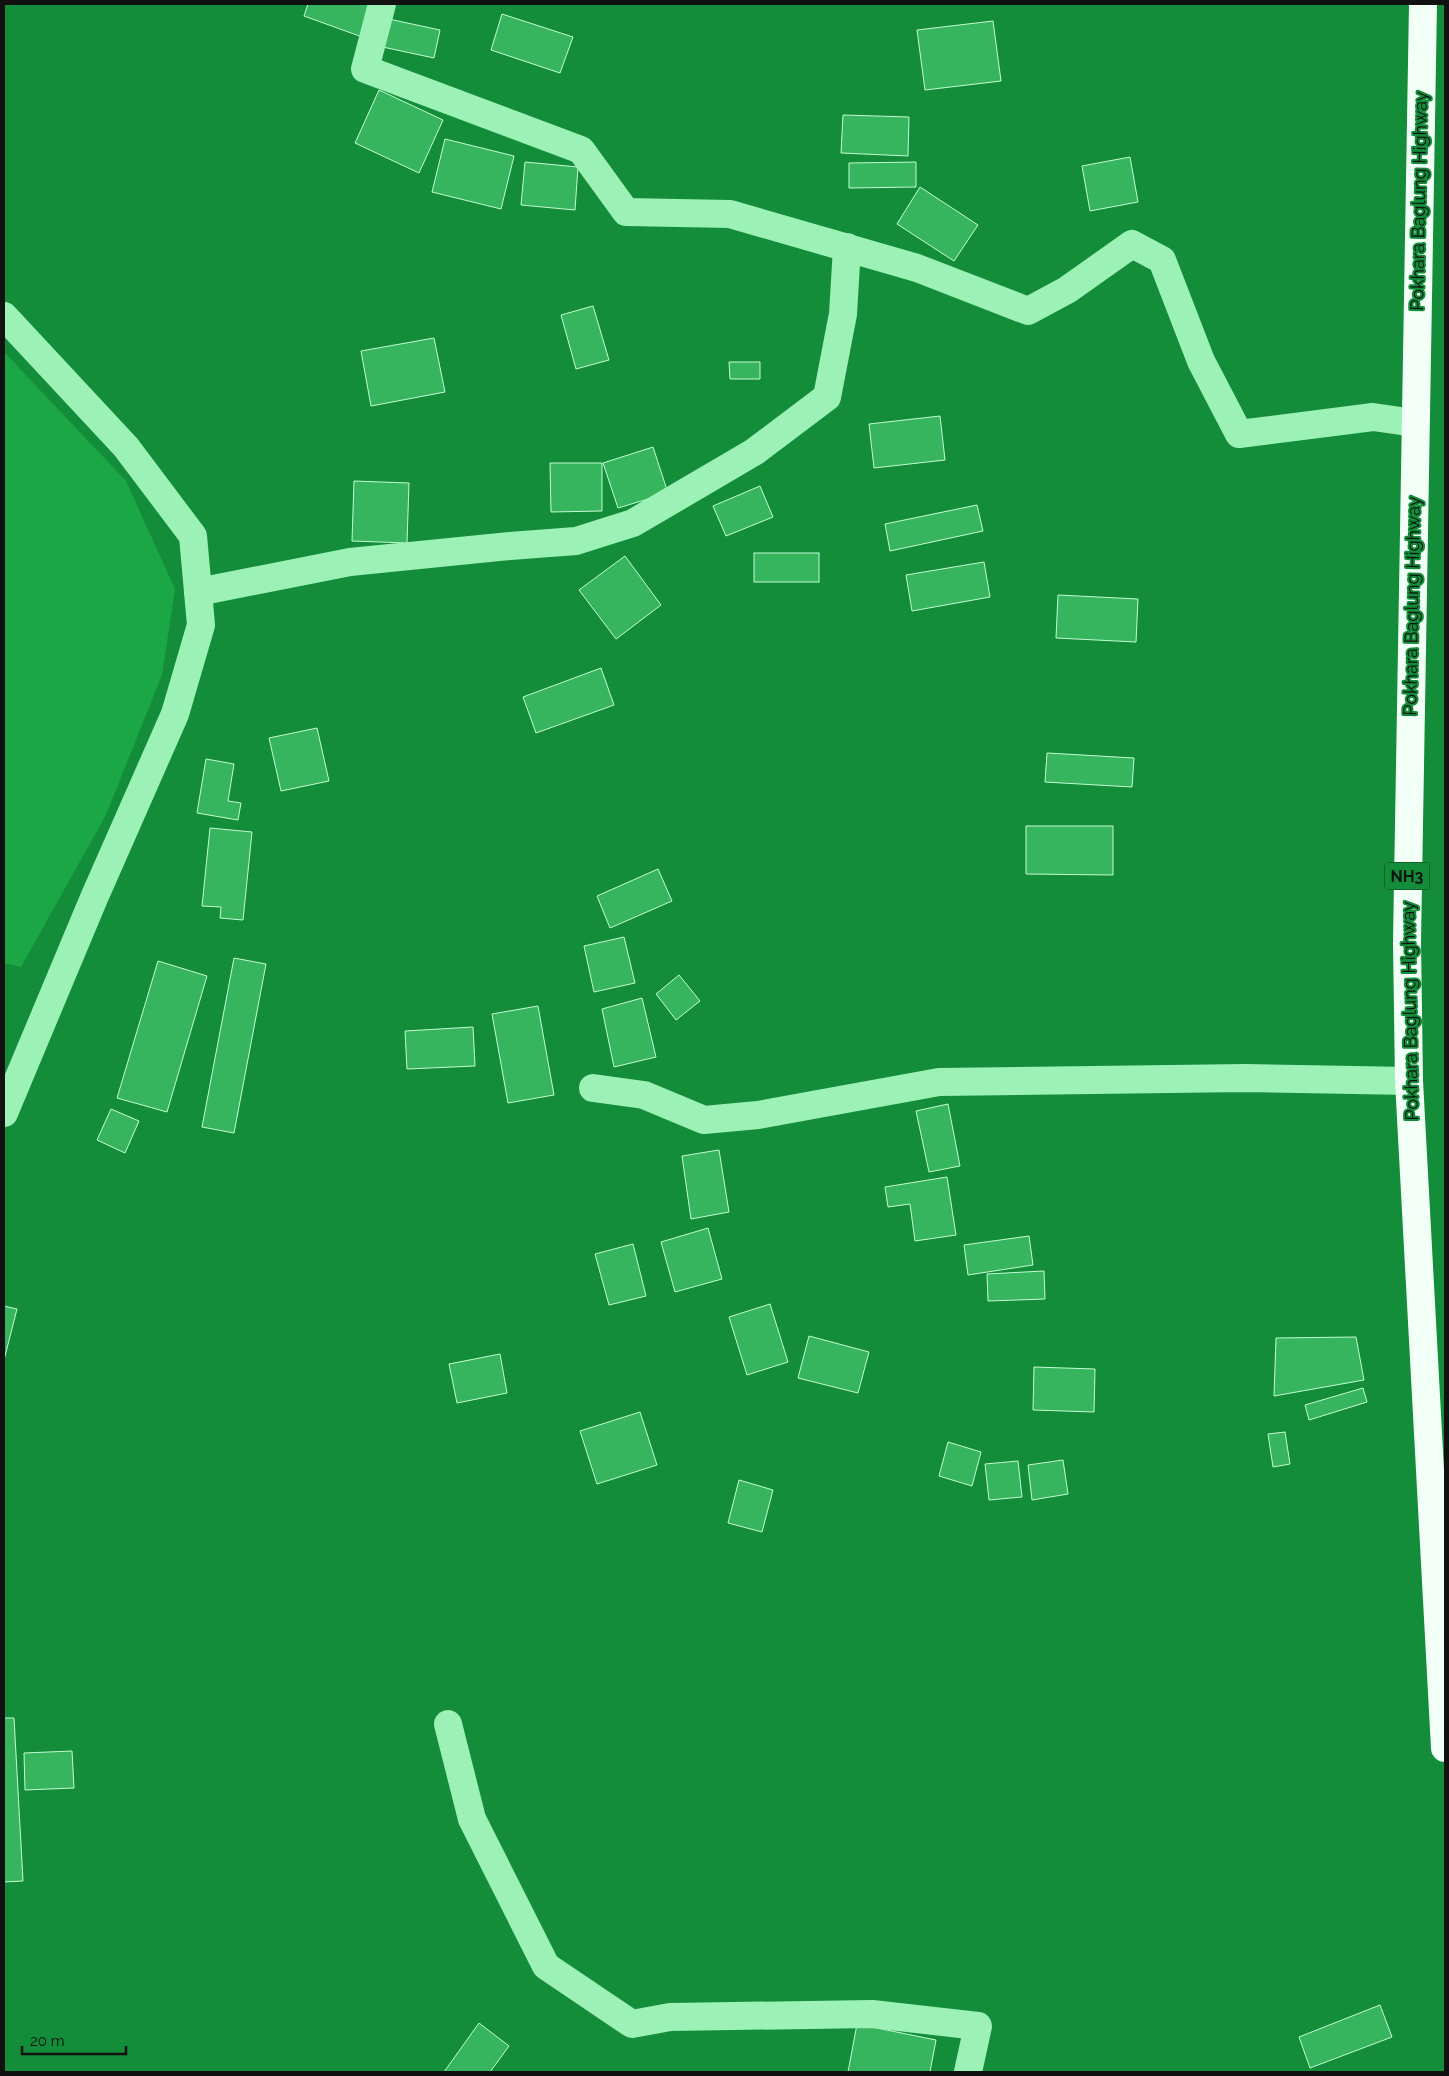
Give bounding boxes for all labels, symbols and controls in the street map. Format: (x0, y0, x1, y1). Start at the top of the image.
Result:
street label: Pokhara Baglung Highway (1406, 91, 1431, 311)
street label: Pokhara Baglung Highway (1399, 496, 1424, 716)
road number: NH3 (1384, 862, 1430, 889)
street label: Pokhara Baglung Highway (1397, 901, 1422, 1121)
scale bar (22, 2024, 126, 2056)
text: 20 m (30, 2032, 65, 2050)

